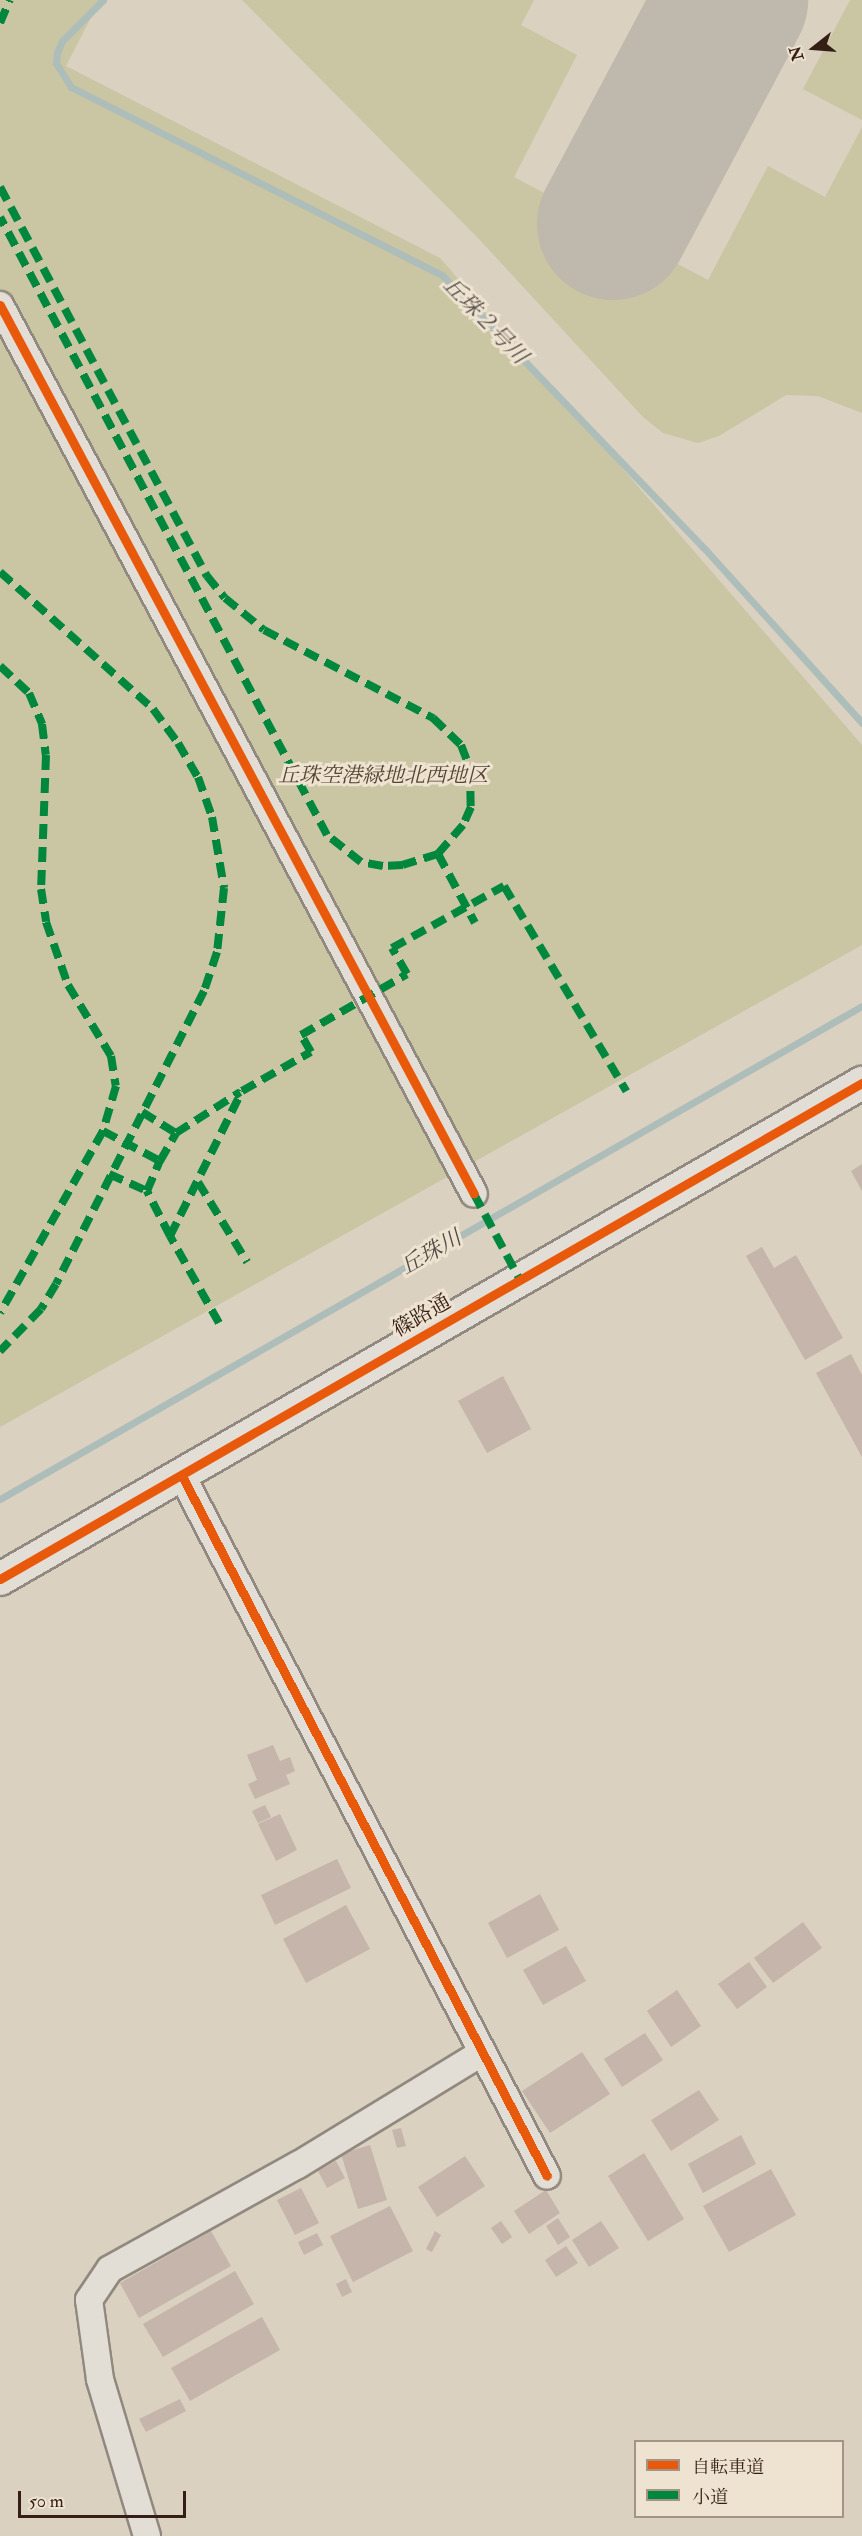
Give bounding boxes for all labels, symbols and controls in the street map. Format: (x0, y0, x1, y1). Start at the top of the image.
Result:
north arrow (784, 18, 844, 78)
text: N (785, 43, 808, 63)
water label: 丘珠２号川 (437, 272, 533, 370)
park label: 丘珠空港緑地北西地区 (278, 763, 488, 789)
water label: 丘珠川 (396, 1225, 466, 1281)
street label: 篠路通 (388, 1289, 456, 1343)
legend (634, 2440, 844, 2518)
text: 自転車道 (692, 2456, 764, 2479)
scale bar (21, 2479, 189, 2517)
text: 小道 (692, 2486, 728, 2509)
text: 50 m (29, 2490, 64, 2513)

